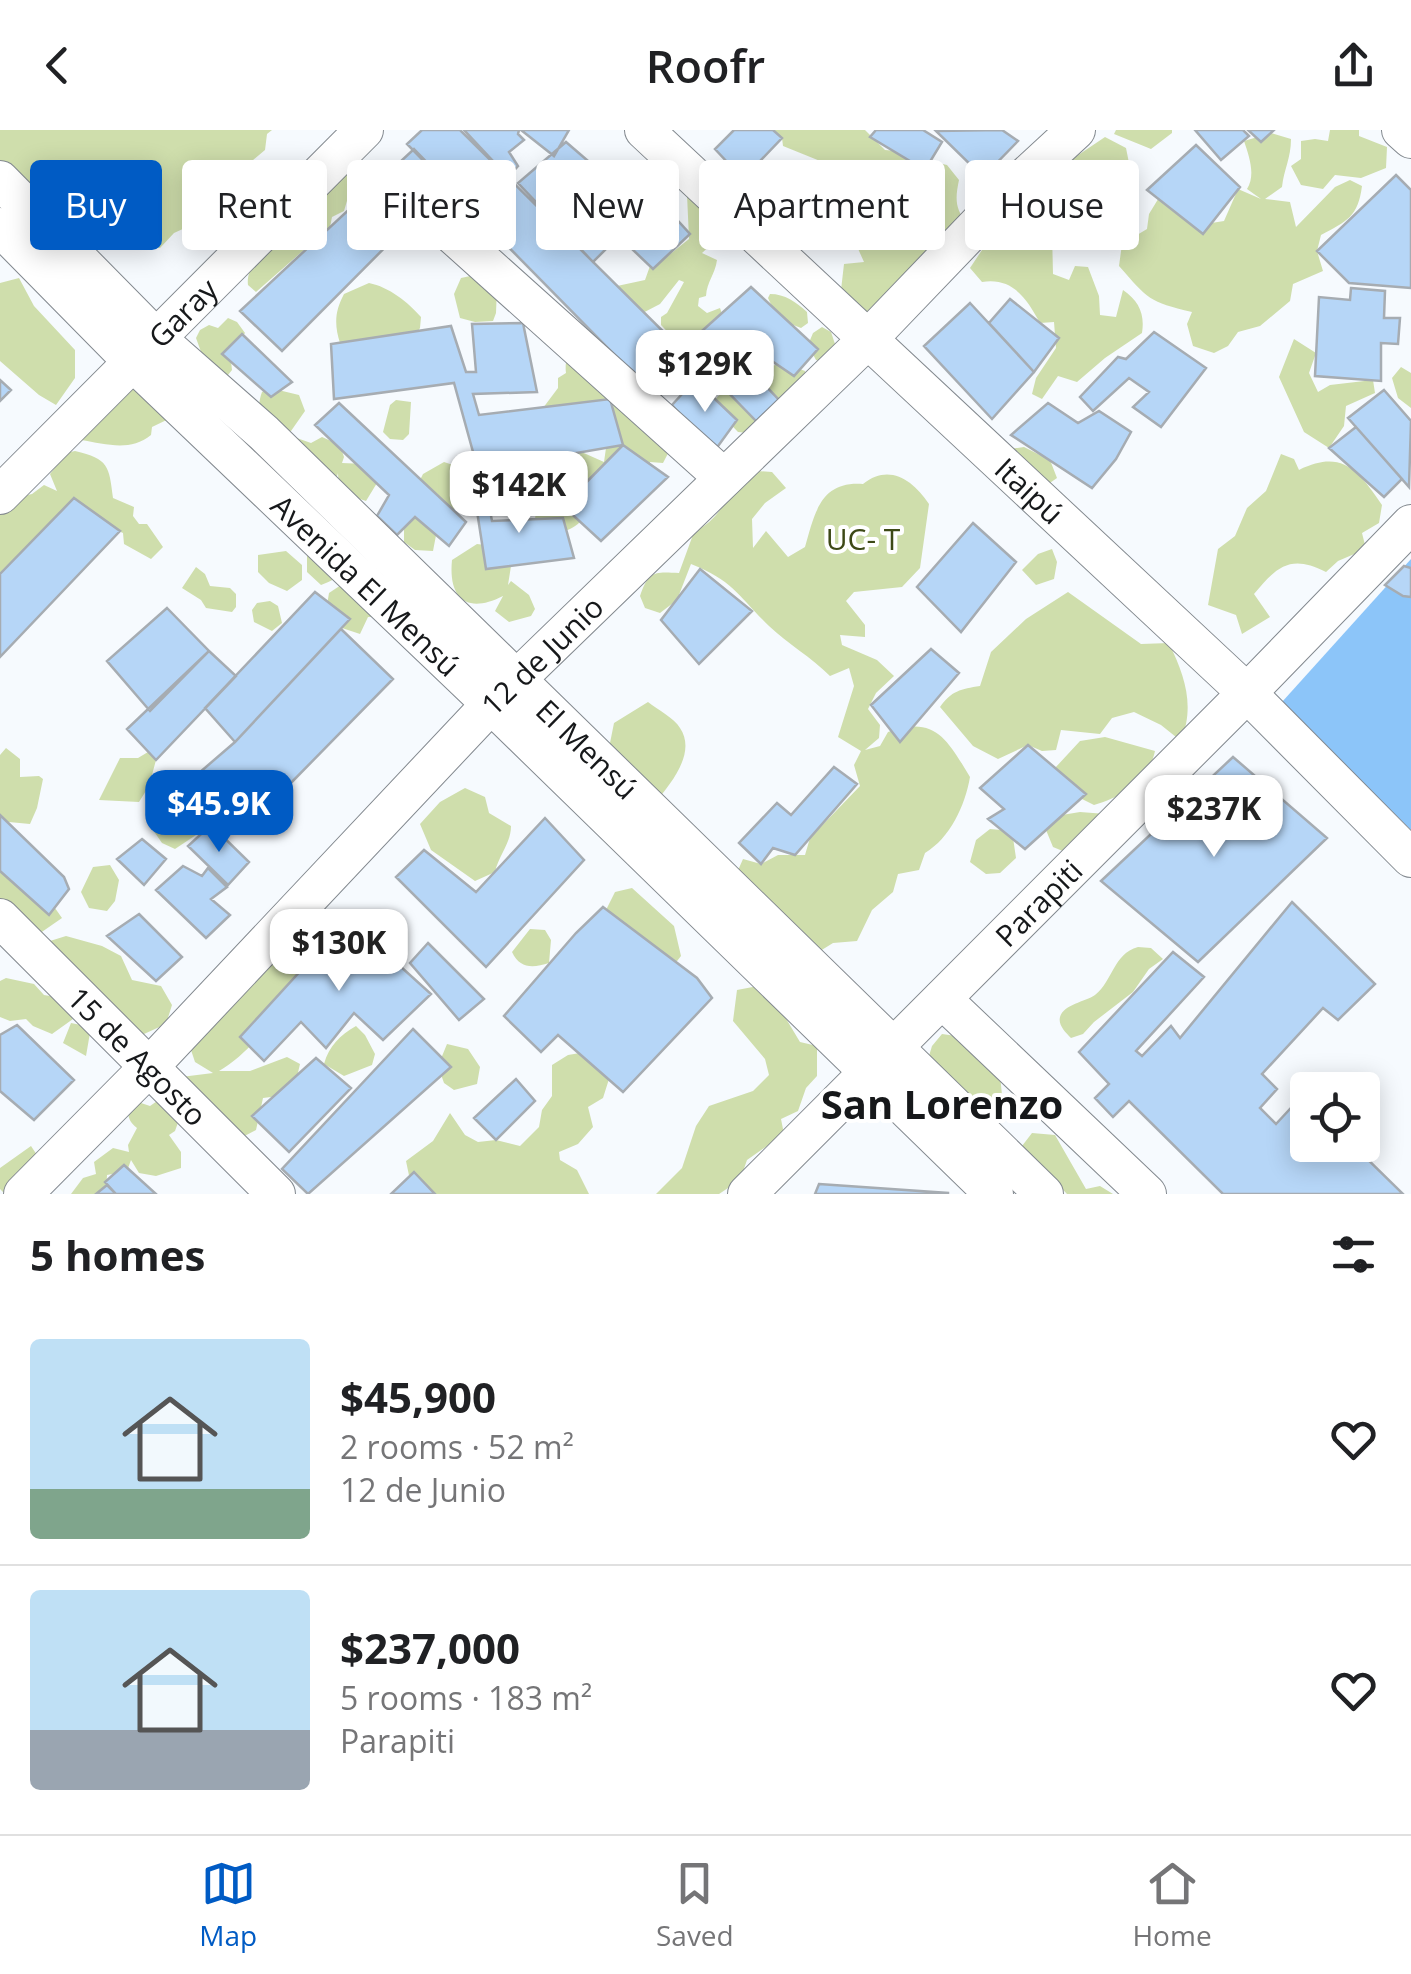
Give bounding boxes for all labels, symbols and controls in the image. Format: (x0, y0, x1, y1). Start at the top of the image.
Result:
text: Roofr (646, 35, 765, 96)
icon: back (30, 38, 85, 93)
icon: share (1326, 38, 1381, 93)
chip: Buy (30, 160, 162, 250)
chip: Rent (182, 160, 327, 250)
chip: Filters (347, 160, 516, 250)
chip: New (536, 160, 679, 250)
chip: Apartment (699, 160, 945, 250)
chip: House (965, 160, 1139, 250)
street label: Garay (139, 268, 226, 356)
pin: $129K (635, 330, 775, 415)
text: $129K (658, 341, 752, 384)
street label: Itaipú (987, 448, 1073, 533)
pin: $142K (449, 451, 589, 536)
text: $142K (472, 462, 566, 505)
street label: Avenida El Mensú (263, 485, 470, 685)
park label: UC- T (826, 518, 901, 559)
street label: 12 de Junio (471, 586, 612, 724)
street label: El Mensú (528, 690, 647, 808)
pin: $45.9K (138, 770, 300, 855)
pin: $237K (1144, 775, 1284, 860)
text: $45.9K (167, 781, 271, 824)
text: $237K (1167, 786, 1261, 829)
street label: Parapiti (985, 850, 1091, 955)
pin: $130K (269, 909, 409, 994)
text: $130K (292, 920, 386, 963)
street label: 15 de Agosto (59, 977, 217, 1135)
map controls (1290, 1072, 1380, 1162)
button: locate (1290, 1072, 1380, 1162)
district label: San Lorenzo (821, 1076, 1063, 1131)
text: 5 homes (30, 1226, 205, 1283)
icon: filters (1326, 1227, 1381, 1282)
text: $45,900 (340, 1368, 496, 1425)
icon: home (110, 1379, 230, 1499)
icon: heart (1326, 1412, 1381, 1467)
text: 2 rooms · 52 m² (340, 1425, 574, 1468)
text: 12 de Junio (340, 1468, 506, 1511)
text: $237,000 (340, 1619, 520, 1676)
icon: home (110, 1630, 230, 1750)
icon: heart (1326, 1663, 1381, 1718)
text: 5 rooms · 183 m² (340, 1676, 592, 1719)
text: Parapiti (340, 1719, 455, 1762)
tab: Map (199, 1856, 257, 1954)
tab: Saved (656, 1856, 734, 1954)
tab: Home (1132, 1856, 1212, 1954)

